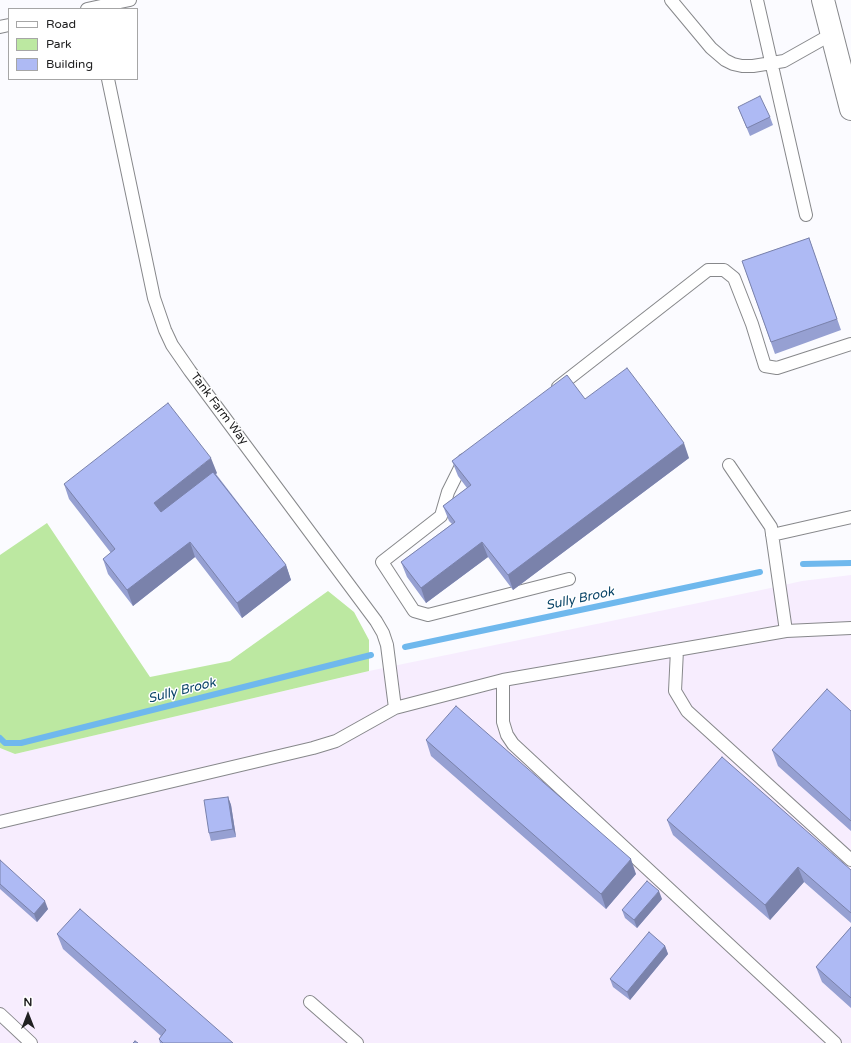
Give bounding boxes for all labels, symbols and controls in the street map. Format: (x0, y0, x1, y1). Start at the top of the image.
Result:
legend (8, 8, 138, 80)
text: Road (46, 17, 76, 31)
text: Park (46, 37, 72, 51)
text: Building (46, 57, 93, 71)
street label: Tank Farm Way (187, 370, 251, 448)
water label: Sully Brook (545, 584, 615, 614)
water label: Sully Brook (147, 675, 217, 707)
north arrow (8, 995, 48, 1035)
text: N (24, 996, 32, 1009)

